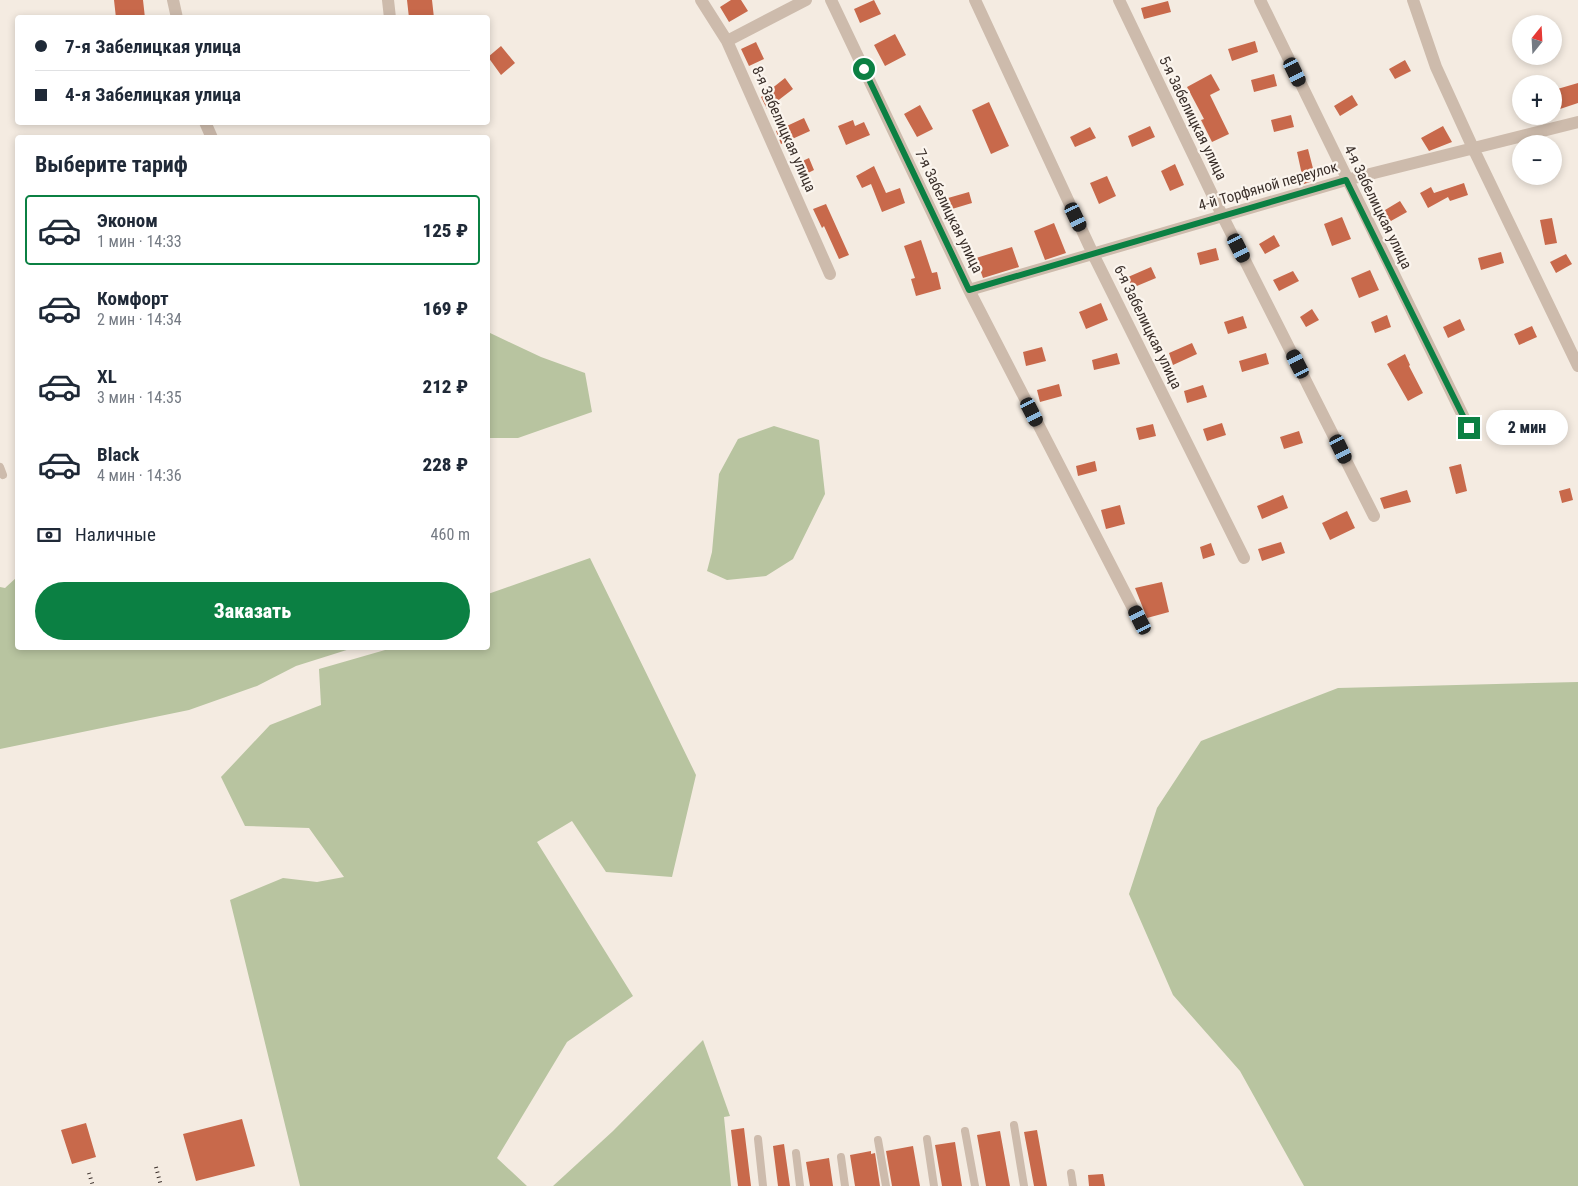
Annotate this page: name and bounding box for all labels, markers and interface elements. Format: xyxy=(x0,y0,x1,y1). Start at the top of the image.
north arrow xyxy=(1512,15,1562,65)
map controls xyxy=(1512,15,1562,185)
text: 7-я Забелицкая улица xyxy=(65,35,241,58)
street label: 5-я Забелицкая улица xyxy=(1155,53,1231,183)
car xyxy=(1281,55,1308,89)
route start xyxy=(853,58,875,80)
street label: 8-я Забелицкая улица xyxy=(748,63,820,195)
button: + xyxy=(1512,75,1562,125)
text: 4-я Забелицкая улица xyxy=(65,83,241,106)
button: − xyxy=(1512,135,1562,185)
street label: 4-я Забелицкая улица xyxy=(1340,142,1416,272)
street label: 7-я Забелицкая улица xyxy=(911,146,987,276)
text: Выберите тариф xyxy=(35,152,188,177)
street label: 4-й Торфяной переулок xyxy=(1196,157,1340,215)
car xyxy=(1062,200,1089,234)
icon: car xyxy=(37,208,82,253)
text: Эконом xyxy=(97,209,158,232)
text: 125 ₽ xyxy=(423,219,468,242)
car xyxy=(1225,231,1252,265)
text: 1 мин · 14:33 xyxy=(97,232,182,251)
street label: 6-я Забелицкая улица xyxy=(1110,262,1186,392)
icon: car xyxy=(37,286,82,331)
text: Комфорт xyxy=(97,287,169,310)
text: 169 ₽ xyxy=(423,297,468,320)
text: 2 мин · 14:34 xyxy=(97,310,182,329)
car xyxy=(1284,347,1311,381)
icon: car xyxy=(37,364,82,409)
text: XL xyxy=(97,365,117,388)
text: 212 ₽ xyxy=(423,375,468,398)
text: 3 мин · 14:35 xyxy=(97,388,182,407)
car xyxy=(1018,395,1045,429)
callout: 2 мин xyxy=(1486,410,1569,446)
route end xyxy=(1458,417,1480,439)
text: 2 мин xyxy=(1508,418,1546,437)
car xyxy=(1327,432,1354,466)
icon: car xyxy=(37,442,82,487)
text: Black xyxy=(97,443,139,466)
text: 228 ₽ xyxy=(423,453,468,476)
text: 4 мин · 14:36 xyxy=(97,466,182,485)
icon: cash xyxy=(35,521,63,549)
text: Наличные xyxy=(75,523,156,546)
text: 460 m xyxy=(431,525,470,544)
button: Заказать xyxy=(35,582,470,640)
car xyxy=(1126,603,1153,637)

